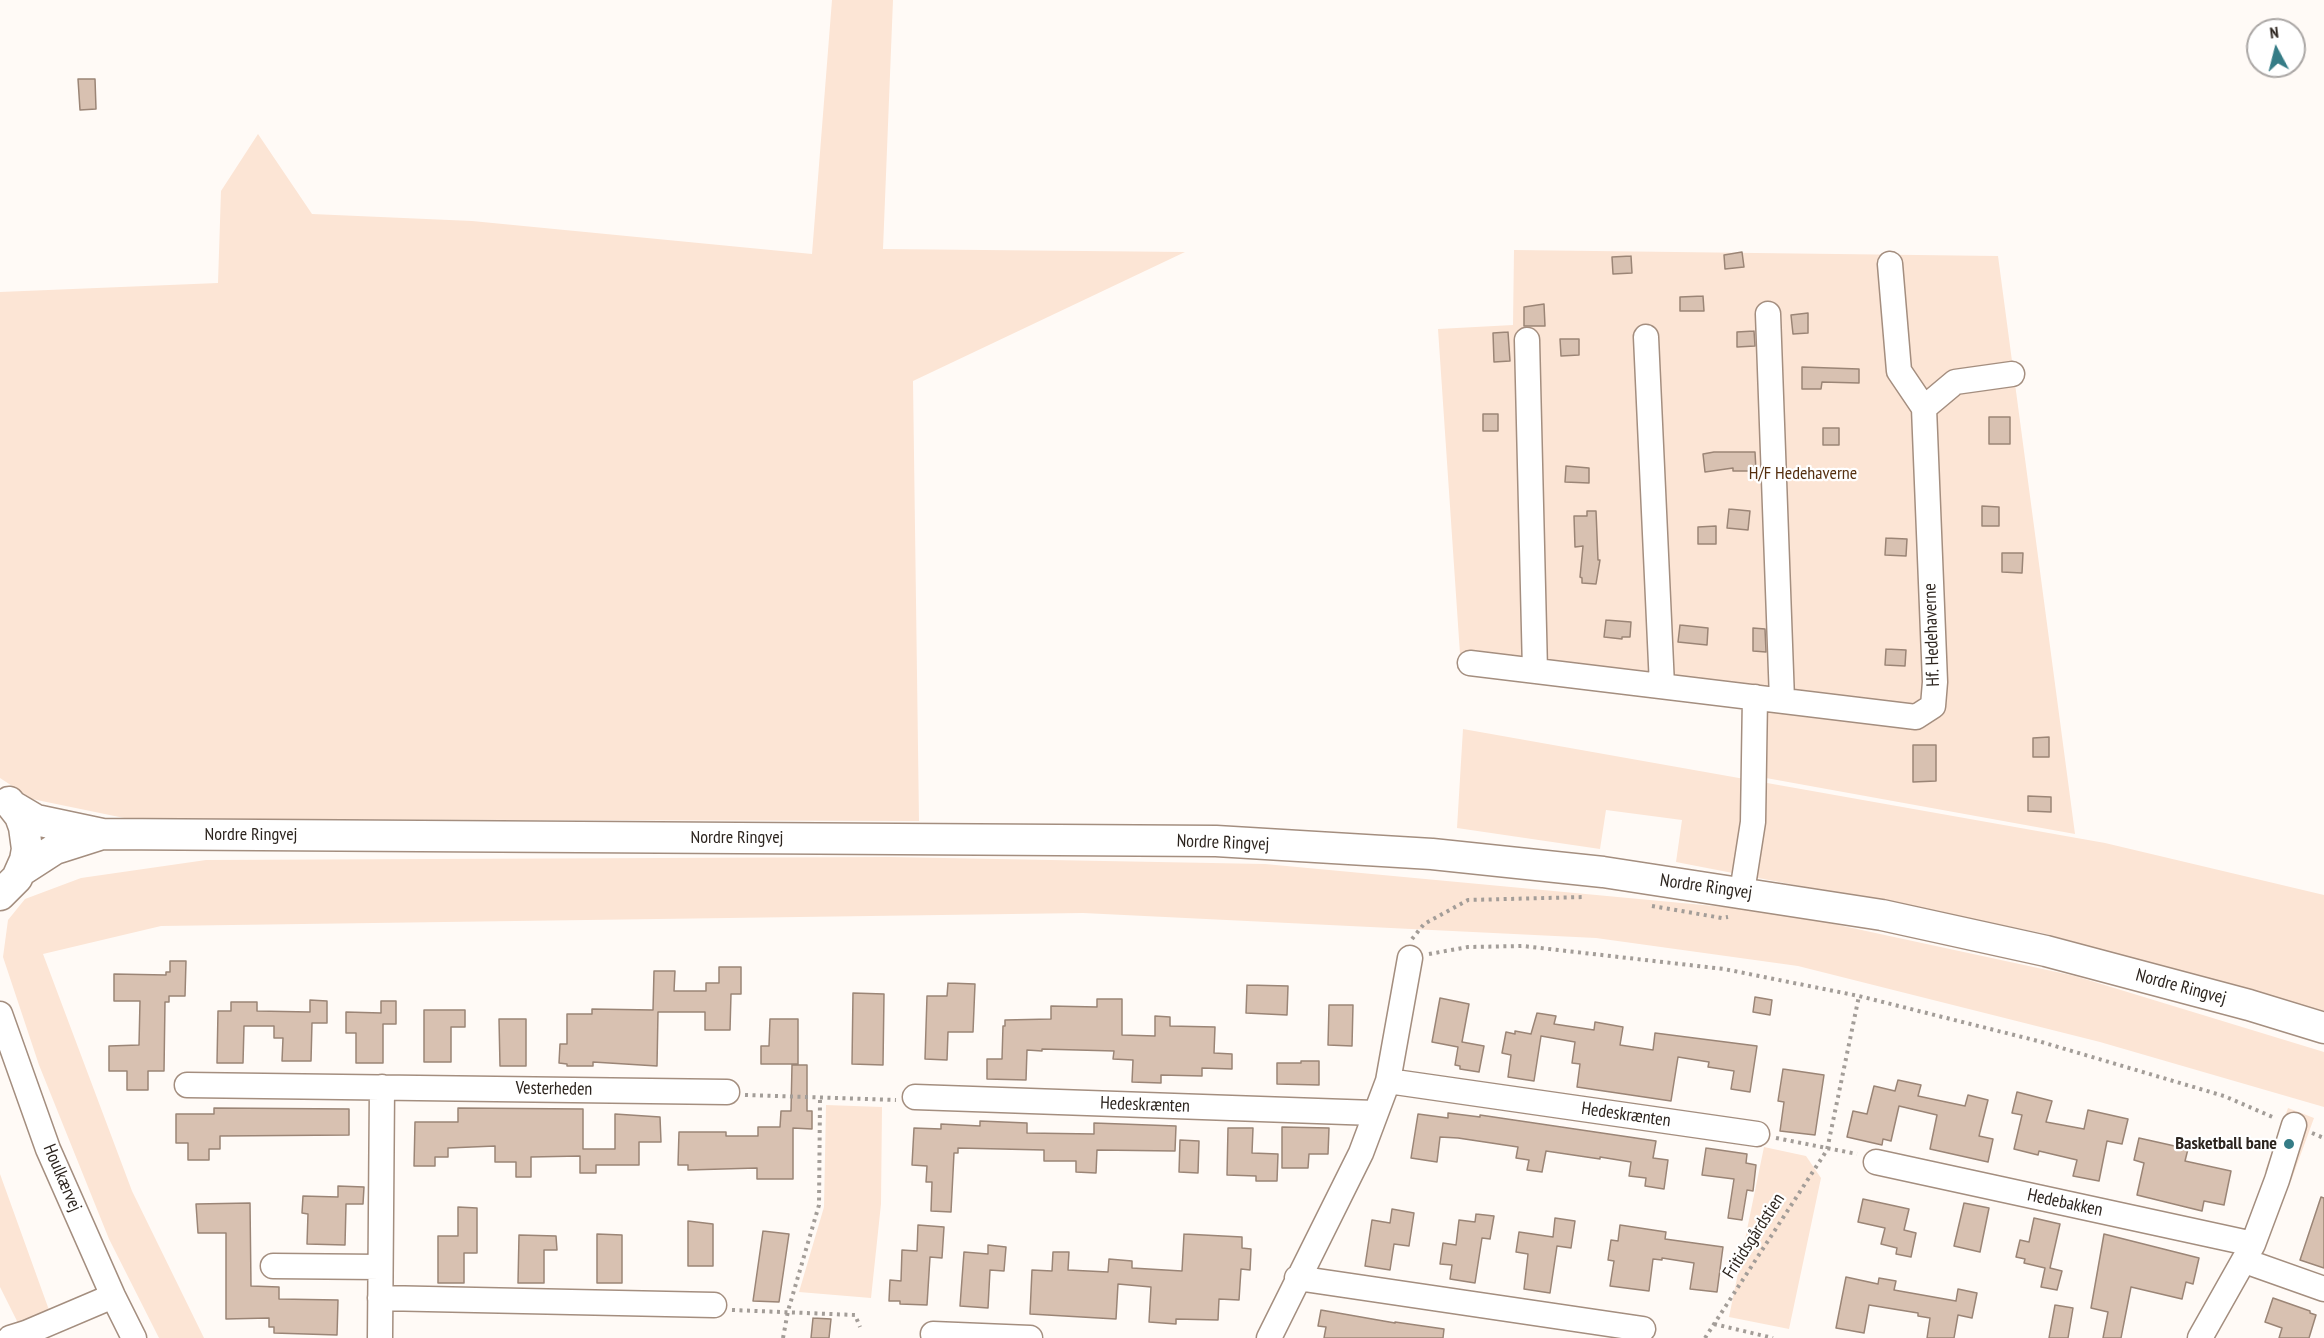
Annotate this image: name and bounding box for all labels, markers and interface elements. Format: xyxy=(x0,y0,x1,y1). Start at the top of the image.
north arrow xyxy=(2246,18,2306,78)
text: N xyxy=(2269,22,2280,43)
park label: H/F Hedehaverne xyxy=(1749,463,1857,485)
street label: Hf. Hedehaverne xyxy=(1919,583,1945,687)
street label: Nordre Ringvej xyxy=(205,824,297,846)
street label: Nordre Ringvej xyxy=(691,827,783,849)
street label: Nordre Ringvej xyxy=(1176,831,1270,855)
street label: Nordre Ringvej xyxy=(1659,870,1753,904)
street label: Nordre Ringvej xyxy=(2133,965,2229,1009)
street label: Vesterheden xyxy=(516,1078,592,1100)
street label: Hedeskrænten xyxy=(1100,1093,1190,1117)
street label: Hedeskrænten xyxy=(1580,1098,1672,1132)
place label: Basketball bane xyxy=(2175,1133,2277,1155)
marker: Basketball bane xyxy=(2282,1137,2296,1151)
street label: Houlkærvej xyxy=(38,1141,86,1215)
street label: Hedebakken xyxy=(2025,1184,2105,1222)
street label: Fritidsgårdstien xyxy=(1719,1189,1789,1283)

